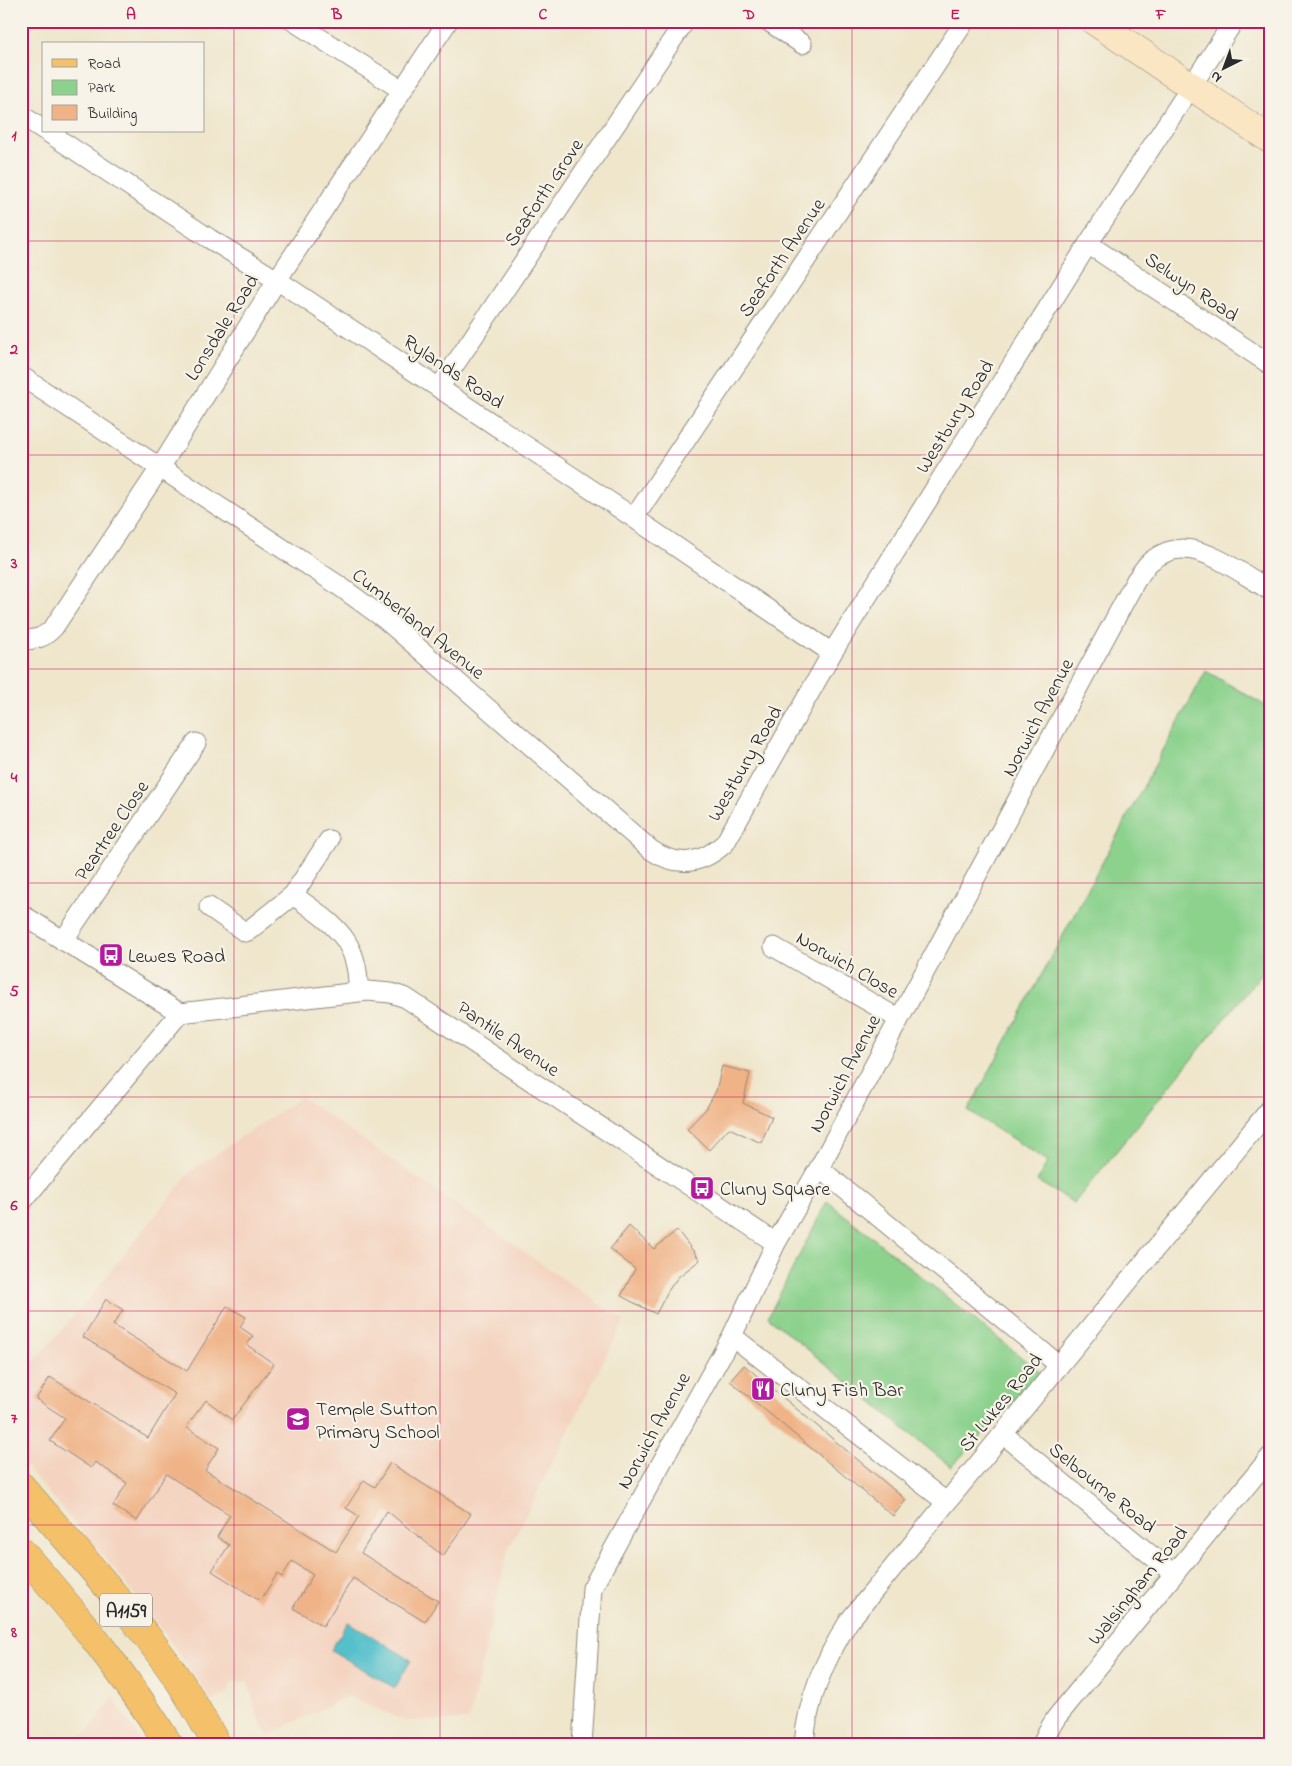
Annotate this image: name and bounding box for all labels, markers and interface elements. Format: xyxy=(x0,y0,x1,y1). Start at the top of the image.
text: A xyxy=(126,3,136,27)
text: B xyxy=(331,3,343,27)
text: C xyxy=(539,3,548,27)
text: D xyxy=(742,3,755,27)
text: E xyxy=(950,3,960,27)
text: F xyxy=(1155,3,1167,27)
legend xyxy=(42,42,205,132)
north arrow xyxy=(1200,42,1250,92)
text: Road xyxy=(88,53,121,75)
text: N xyxy=(1206,66,1227,88)
text: Park xyxy=(88,77,116,99)
text: Building xyxy=(87,103,137,126)
text: 1 xyxy=(11,124,17,148)
street label: Seaforth Grove xyxy=(498,133,592,253)
street label: Seaforth Avenue xyxy=(732,193,834,324)
street label: Selwyn Road xyxy=(1138,246,1243,330)
street label: Lonsdale Road xyxy=(179,269,267,387)
street label: Rylands Road xyxy=(396,329,509,418)
text: 2 xyxy=(9,338,18,362)
street label: Westbury Road xyxy=(910,355,1003,480)
text: 3 xyxy=(10,552,18,576)
street label: Cumberland Avenue xyxy=(345,562,490,688)
street label: Norwich Avenue xyxy=(996,654,1083,782)
street label: Westbury Road xyxy=(701,701,791,827)
text: 4 xyxy=(10,766,18,790)
street label: Peartree Close xyxy=(69,775,158,888)
street label: Norwich Close xyxy=(790,925,903,1007)
bus stop icon: Lewes Road xyxy=(98,942,124,968)
place label: Lewes Road xyxy=(128,943,225,972)
text: 5 xyxy=(9,980,19,1004)
street label: Pantile Avenue xyxy=(450,995,565,1085)
street label: Norwich Avenue xyxy=(803,1010,890,1138)
bus stop icon: Cluny Square xyxy=(689,1175,715,1201)
place label: Cluny Square xyxy=(720,1176,830,1205)
text: 6 xyxy=(9,1194,18,1218)
street label: St Lukes Road xyxy=(953,1348,1051,1459)
street label: Norwich Avenue xyxy=(611,1367,699,1495)
restaurant icon: Cluny Fish Bar xyxy=(750,1376,776,1402)
place label: Cluny Fish Bar xyxy=(780,1377,904,1406)
place label: Temple Sutton Primary School xyxy=(316,1396,440,1448)
school or university icon: Temple Sutton Primary School xyxy=(285,1406,311,1432)
text: 7 xyxy=(11,1407,18,1431)
street label: Selbourne Road xyxy=(1041,1436,1161,1541)
street label: Walsingham Road xyxy=(1082,1521,1197,1653)
road number: A1159 xyxy=(100,1594,152,1626)
text: 8 xyxy=(10,1621,17,1645)

